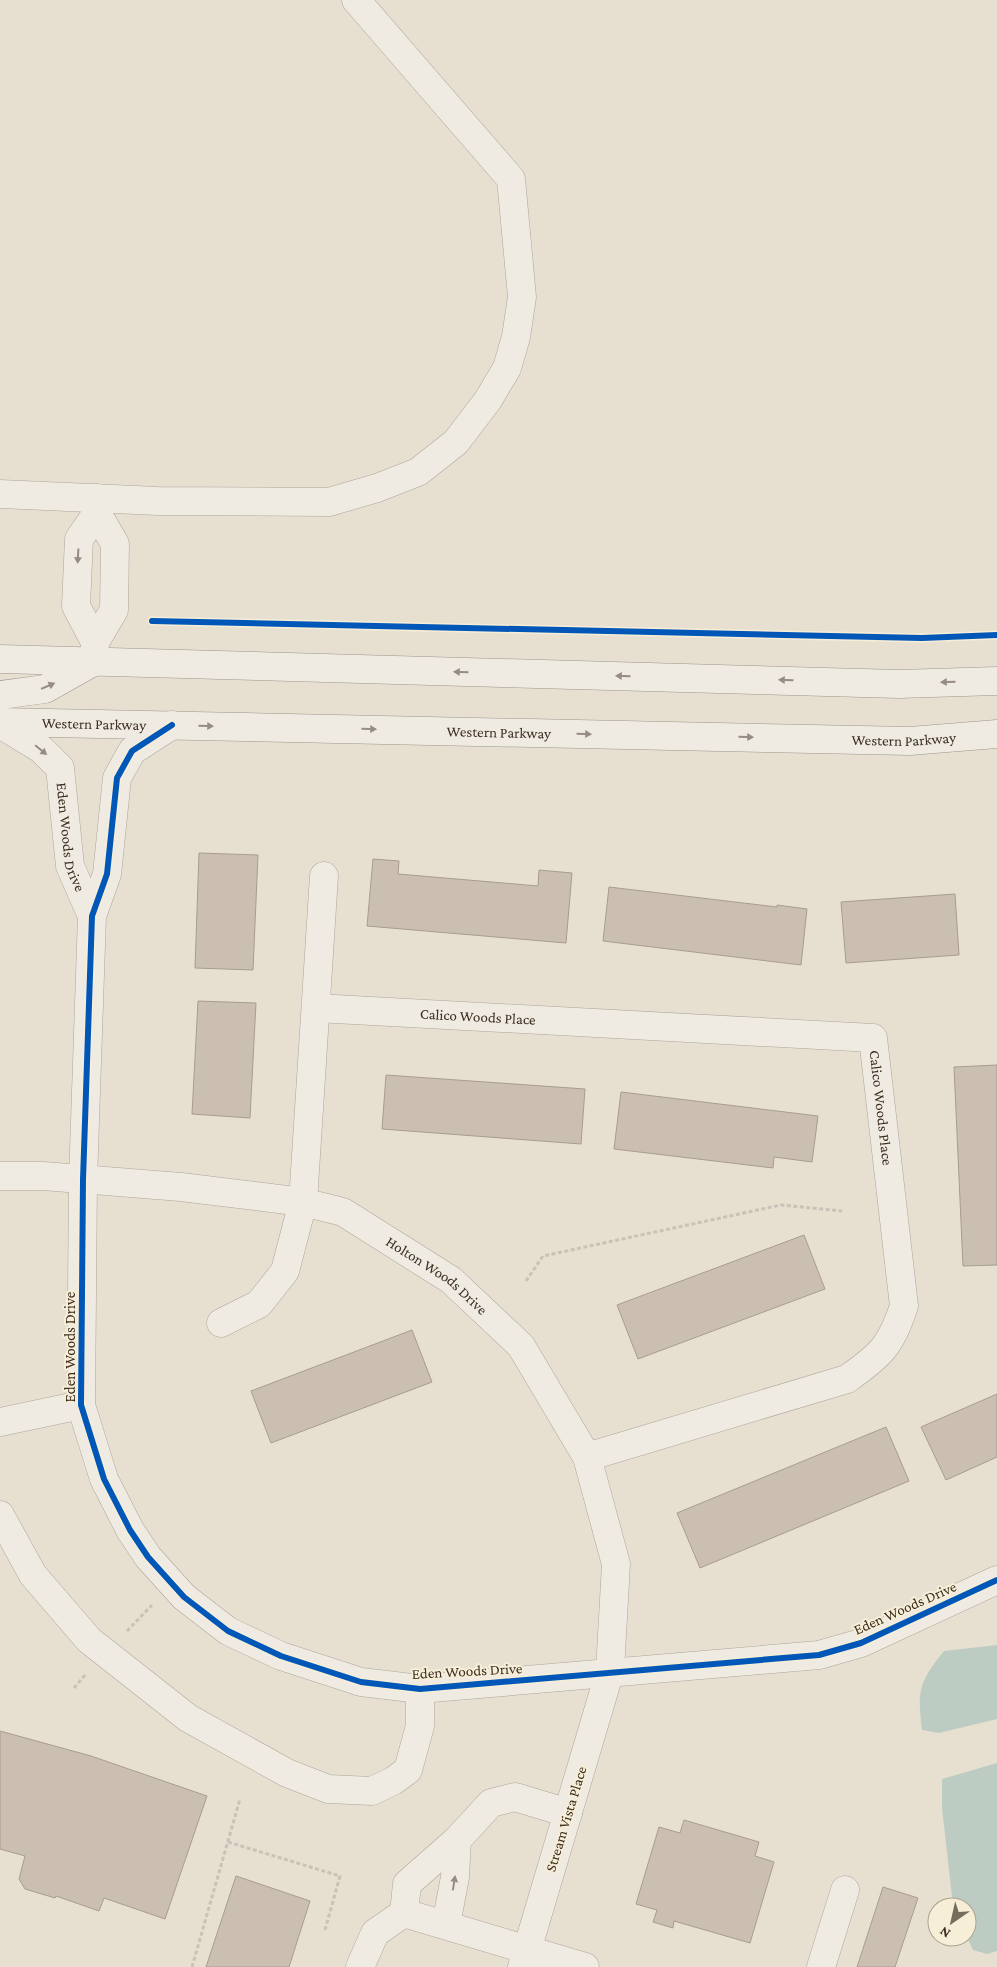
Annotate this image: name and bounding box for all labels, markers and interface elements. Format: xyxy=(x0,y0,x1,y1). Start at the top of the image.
one-way arrow xyxy=(74,549,82,565)
one-way arrow xyxy=(453,667,469,675)
one-way arrow xyxy=(615,672,631,680)
one-way arrow xyxy=(778,676,794,684)
one-way arrow xyxy=(940,678,956,686)
one-way arrow xyxy=(41,682,56,690)
street label: Western Parkway xyxy=(42,715,146,734)
one-way arrow xyxy=(198,722,214,730)
street label: Western Parkway xyxy=(446,723,551,743)
one-way arrow xyxy=(361,726,377,734)
street label: Western Parkway xyxy=(851,729,957,749)
one-way arrow xyxy=(576,730,592,738)
one-way arrow xyxy=(738,733,754,741)
one-way arrow xyxy=(34,745,47,756)
street label: Eden Woods Drive xyxy=(54,782,88,894)
street label: Calico Woods Place xyxy=(419,1006,536,1028)
street label: Calico Woods Place xyxy=(866,1049,896,1167)
street label: Holton Woods Drive xyxy=(383,1233,491,1318)
street label: Eden Woods Drive xyxy=(62,1291,78,1402)
street label: Eden Woods Drive xyxy=(851,1578,959,1638)
street label: Eden Woods Drive xyxy=(411,1660,523,1682)
street label: Stream Vista Place xyxy=(542,1764,590,1874)
one-way arrow xyxy=(450,1875,458,1891)
north arrow xyxy=(927,1897,977,1947)
text: N xyxy=(936,1923,953,1942)

